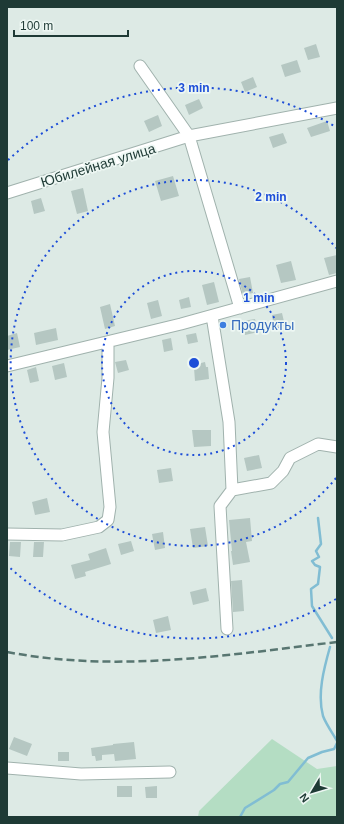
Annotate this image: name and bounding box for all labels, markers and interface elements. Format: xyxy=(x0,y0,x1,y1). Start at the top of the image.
scale bar xyxy=(14,12,128,38)
text: 100 m xyxy=(20,19,53,33)
text: 3 min xyxy=(178,81,210,95)
street label: Юбилейная улица xyxy=(39,140,158,190)
text: 2 min xyxy=(255,190,287,204)
text: 1 min xyxy=(243,291,275,305)
place label: Продукты xyxy=(231,317,294,333)
marker: Продукты xyxy=(218,320,228,330)
centre of rings xyxy=(187,356,201,370)
north arrow xyxy=(292,772,332,812)
text: N xyxy=(297,791,311,805)

